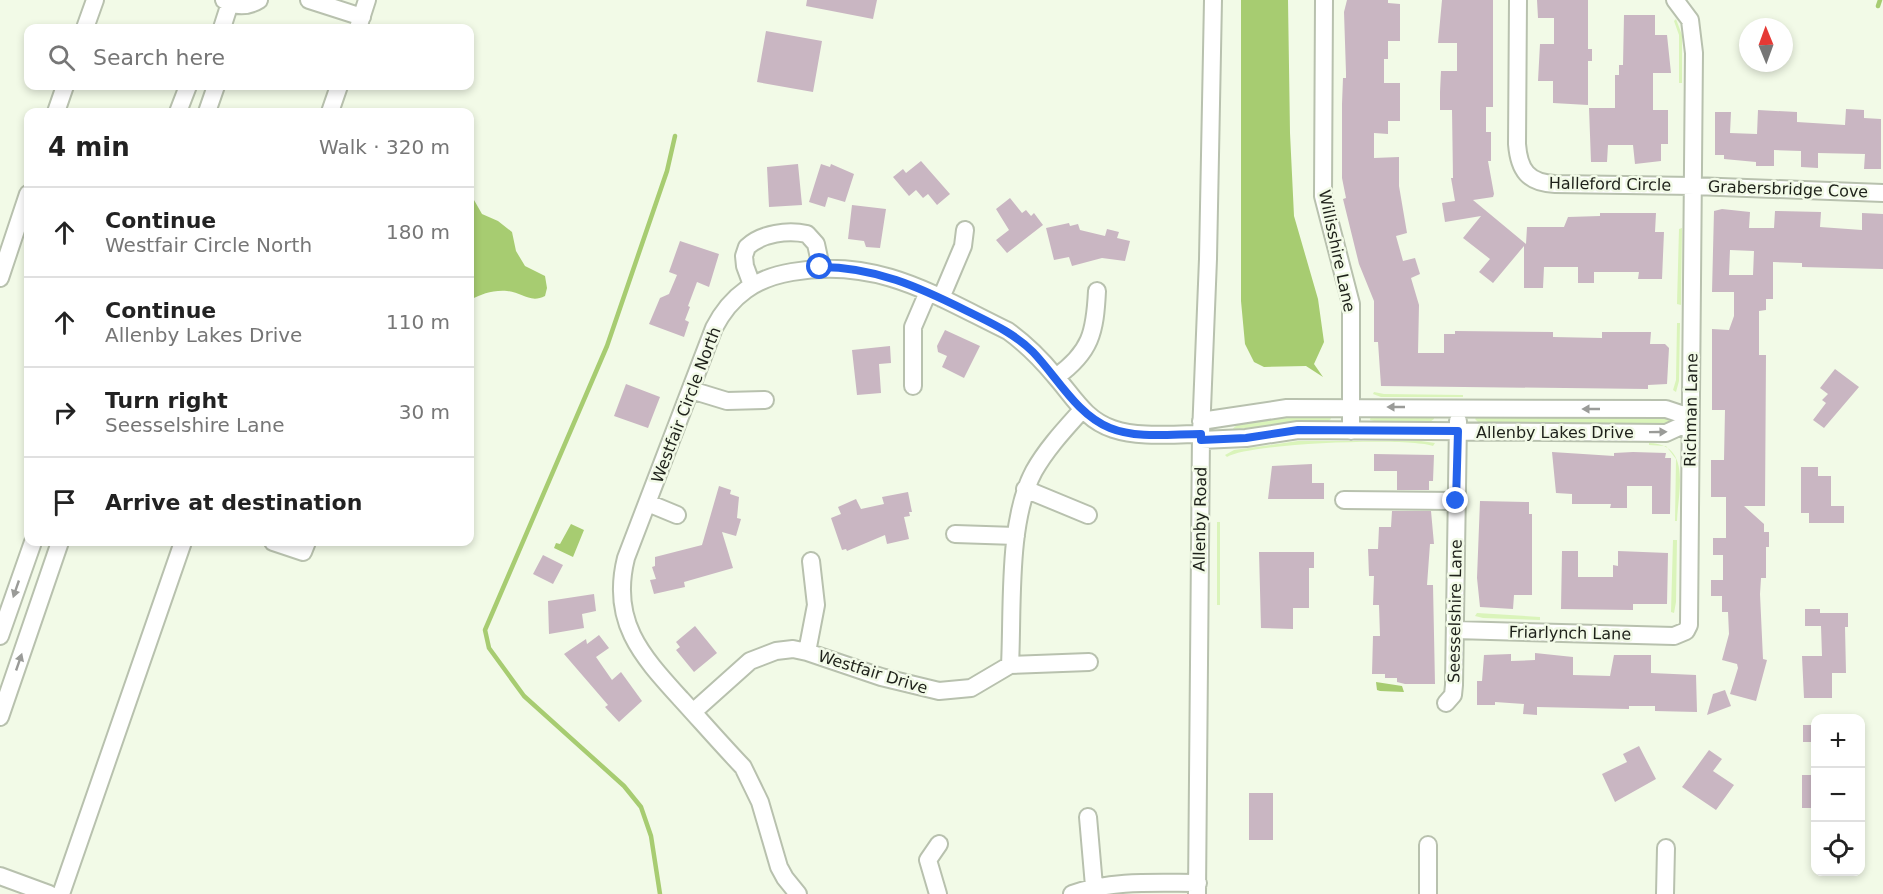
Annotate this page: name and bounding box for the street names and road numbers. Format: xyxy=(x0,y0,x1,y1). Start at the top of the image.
street label: Halleford Circle xyxy=(1549,173,1671,195)
street label: Grabersbridge Cove xyxy=(1708,177,1868,201)
street label: Willisshire Lane xyxy=(1315,188,1359,314)
street label: Westfair Circle North xyxy=(647,324,725,486)
street label: Richman Lane xyxy=(1681,353,1701,467)
street label: Allenby Lakes Drive xyxy=(1476,423,1634,442)
street label: Allenby Road xyxy=(1190,466,1210,572)
street label: Seesselshire Lane xyxy=(1444,539,1466,683)
street label: Friarlynch Lane xyxy=(1509,622,1631,644)
street label: Westfair Drive xyxy=(816,646,930,698)

